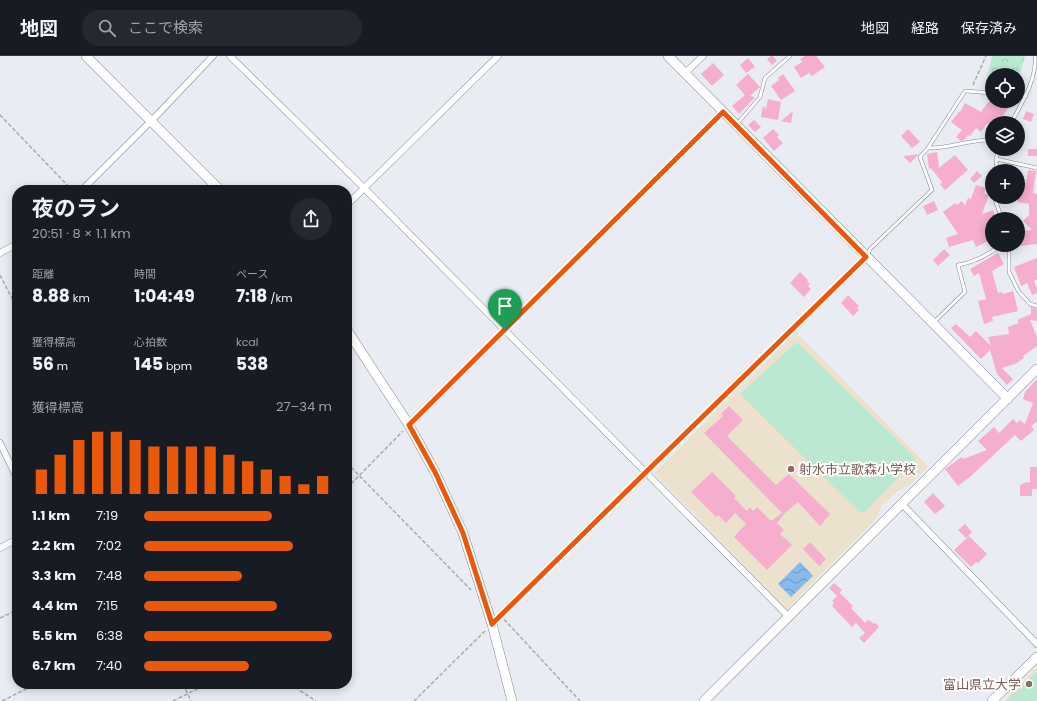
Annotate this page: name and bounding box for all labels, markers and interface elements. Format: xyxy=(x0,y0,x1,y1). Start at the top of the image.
search box xyxy=(82,10,362,46)
text: 地図 xyxy=(20,15,58,42)
icon: search xyxy=(96,17,118,39)
text: ここで検索 xyxy=(128,17,203,38)
text: 地図 xyxy=(861,18,889,38)
text: 経路 xyxy=(911,18,939,38)
text: 保存済み xyxy=(961,18,1017,38)
map controls xyxy=(985,68,1025,252)
button: locate xyxy=(985,68,1025,108)
button: layers xyxy=(985,116,1025,156)
button: + xyxy=(985,164,1025,204)
text: 夜のラン xyxy=(32,193,120,224)
button: share xyxy=(290,198,332,240)
button: − xyxy=(985,212,1025,252)
text: 20:51 · 8 × 1.1 km xyxy=(32,224,131,243)
text: 距離 xyxy=(32,266,54,282)
text: 時間 xyxy=(134,266,156,282)
text: ペース xyxy=(236,266,268,282)
text: 8.88 xyxy=(32,284,70,308)
text: 1:04:49 xyxy=(134,284,195,308)
text: 7:18 xyxy=(236,284,267,308)
pin xyxy=(488,289,522,330)
text: km xyxy=(70,290,90,306)
text: /km xyxy=(267,290,293,306)
icon: arrive xyxy=(494,295,516,317)
text: 獲得標高 xyxy=(32,334,76,350)
text: 心拍数 xyxy=(134,334,167,350)
text: kcal xyxy=(236,334,258,350)
text: 56 xyxy=(32,352,54,376)
text: 145 xyxy=(134,352,163,376)
text: 538 xyxy=(236,352,268,376)
text: m xyxy=(54,358,68,374)
text: bpm xyxy=(163,358,192,374)
text: 27–34 m xyxy=(276,397,332,416)
text: 獲得標高 xyxy=(32,398,84,417)
place label: 射水市立歌森小学校 xyxy=(799,460,916,479)
marker: 射水市立歌森小学校 xyxy=(786,464,796,474)
text: 1.1 km xyxy=(32,506,70,525)
text: 7:19 xyxy=(96,506,118,525)
text: 2.2 km xyxy=(32,536,75,555)
text: 7:02 xyxy=(96,536,122,555)
text: 3.3 km xyxy=(32,566,76,585)
text: 7:48 xyxy=(96,566,122,585)
text: 4.4 km xyxy=(32,596,78,615)
text: 7:15 xyxy=(96,596,118,615)
text: 5.5 km xyxy=(32,626,77,645)
text: 6:38 xyxy=(96,626,123,645)
text: 6.7 km xyxy=(32,656,75,675)
text: 7:40 xyxy=(96,656,122,675)
place label: 富山県立大学 xyxy=(943,675,1021,694)
marker: 富山県立大学 xyxy=(1024,679,1034,689)

